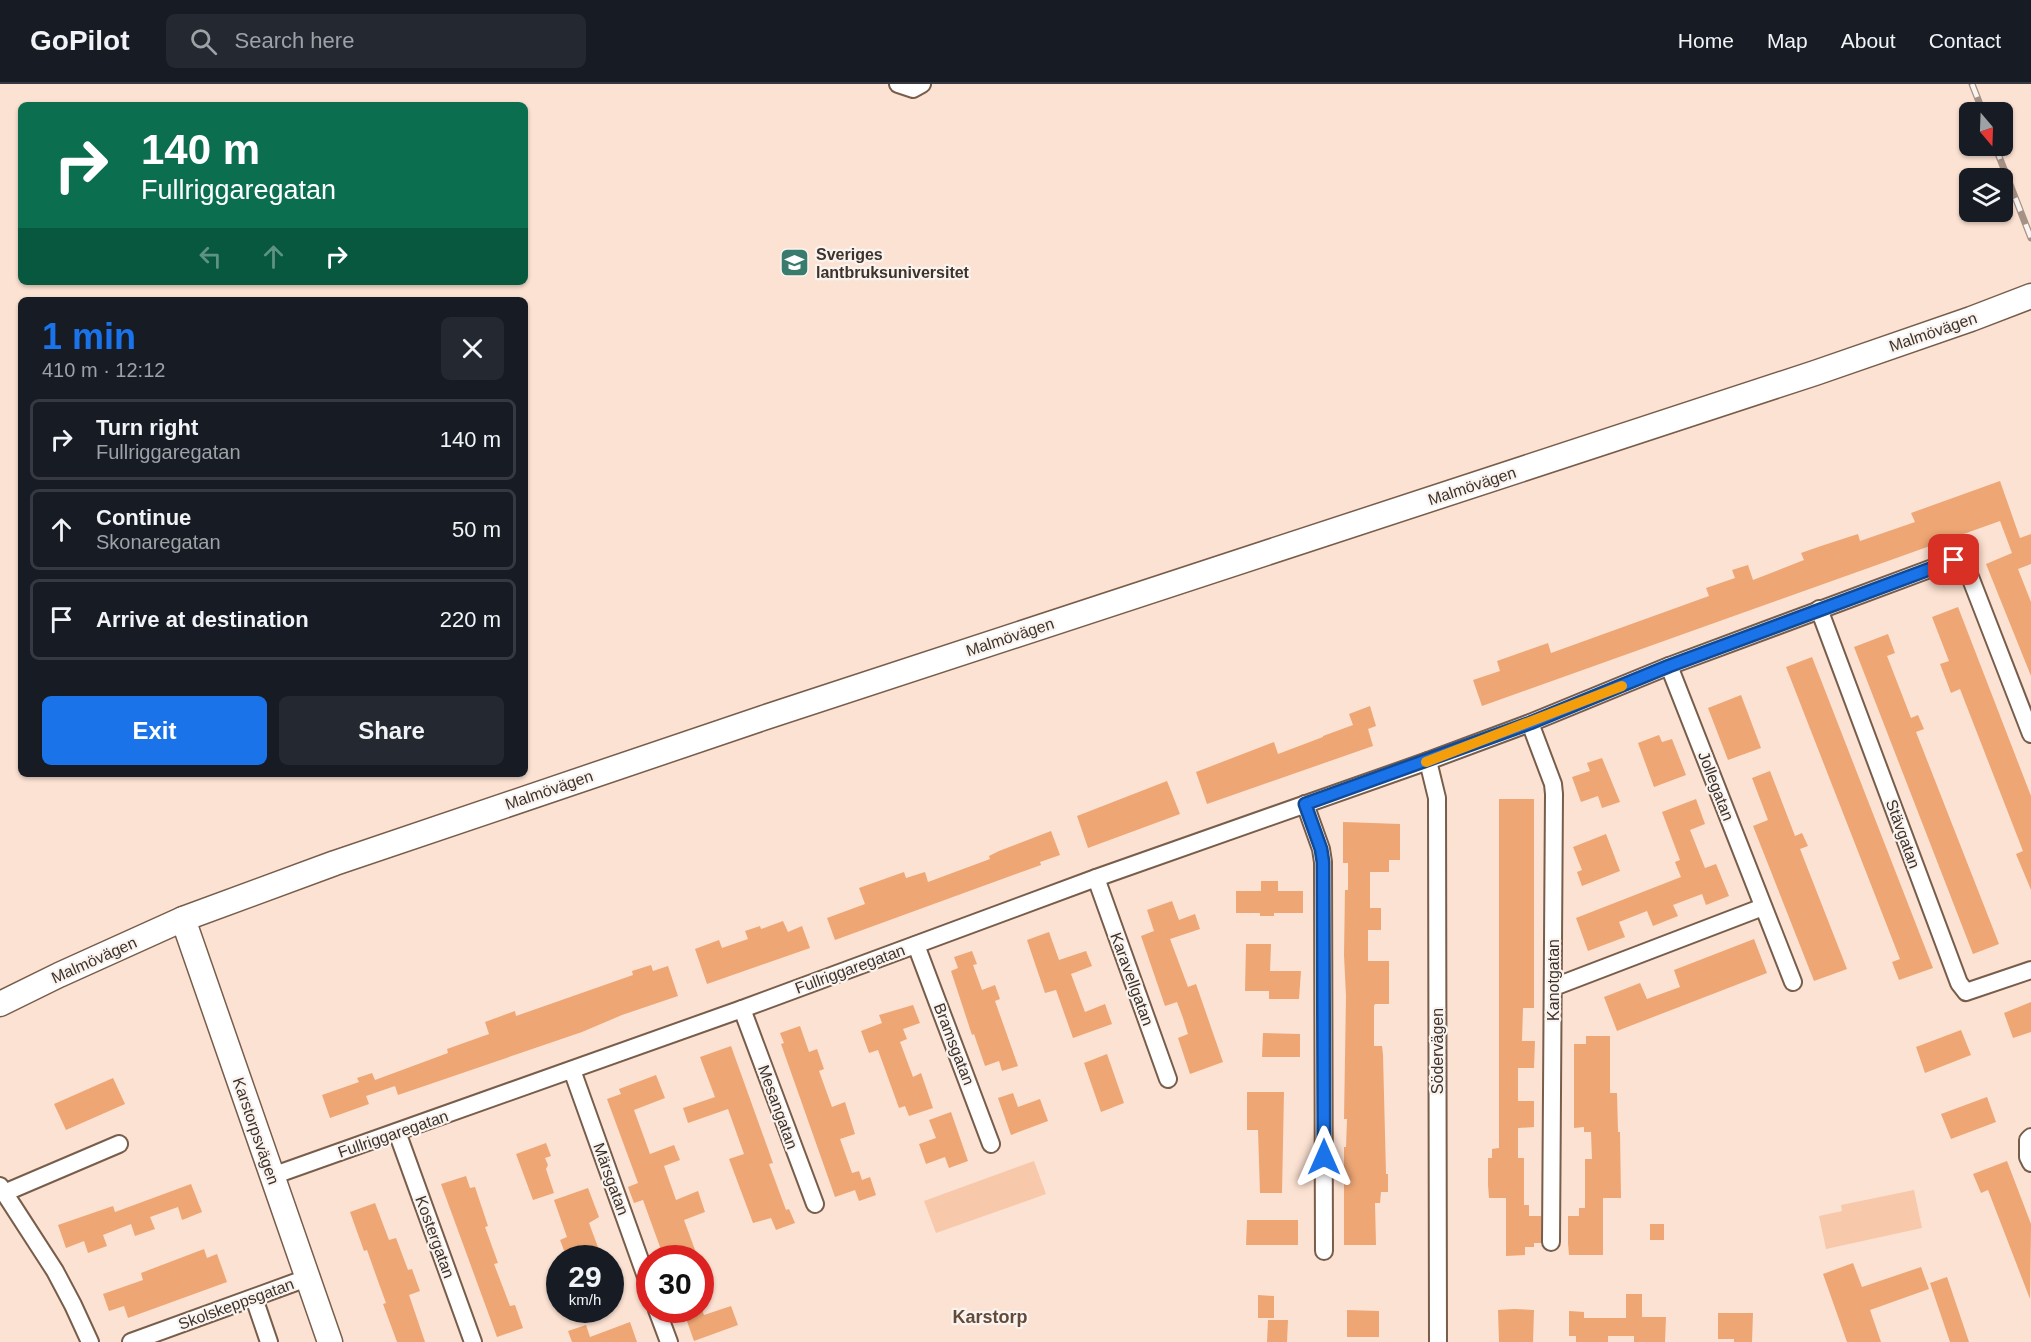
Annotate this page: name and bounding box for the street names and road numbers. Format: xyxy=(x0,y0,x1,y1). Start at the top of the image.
street label: Malmövägen xyxy=(1887,309,1979,355)
street label: Malmövägen xyxy=(1426,464,1518,508)
street label: Malmövägen xyxy=(964,615,1056,659)
street label: Jollegatan xyxy=(1695,749,1737,823)
street label: Malmövägen xyxy=(503,767,595,813)
street label: Stävgatan xyxy=(1883,797,1923,871)
street label: Karavellgatan xyxy=(1107,930,1157,1028)
street label: Malmövägen xyxy=(49,934,139,986)
street label: Kanotgatan xyxy=(1545,939,1562,1021)
street label: Fullriggaregatan xyxy=(793,941,907,997)
street label: Bramsgatan xyxy=(931,1001,977,1087)
street label: Södervägen xyxy=(1429,1008,1446,1094)
street label: Mesangatan xyxy=(755,1063,801,1151)
street label: Karstorpsvägen xyxy=(230,1075,282,1187)
street label: Fullriggaregatan xyxy=(336,1107,450,1161)
street label: Märsgatan xyxy=(590,1141,632,1217)
street label: Kostergatan xyxy=(412,1194,458,1280)
street label: Skolskeppsgatan xyxy=(176,1275,296,1333)

